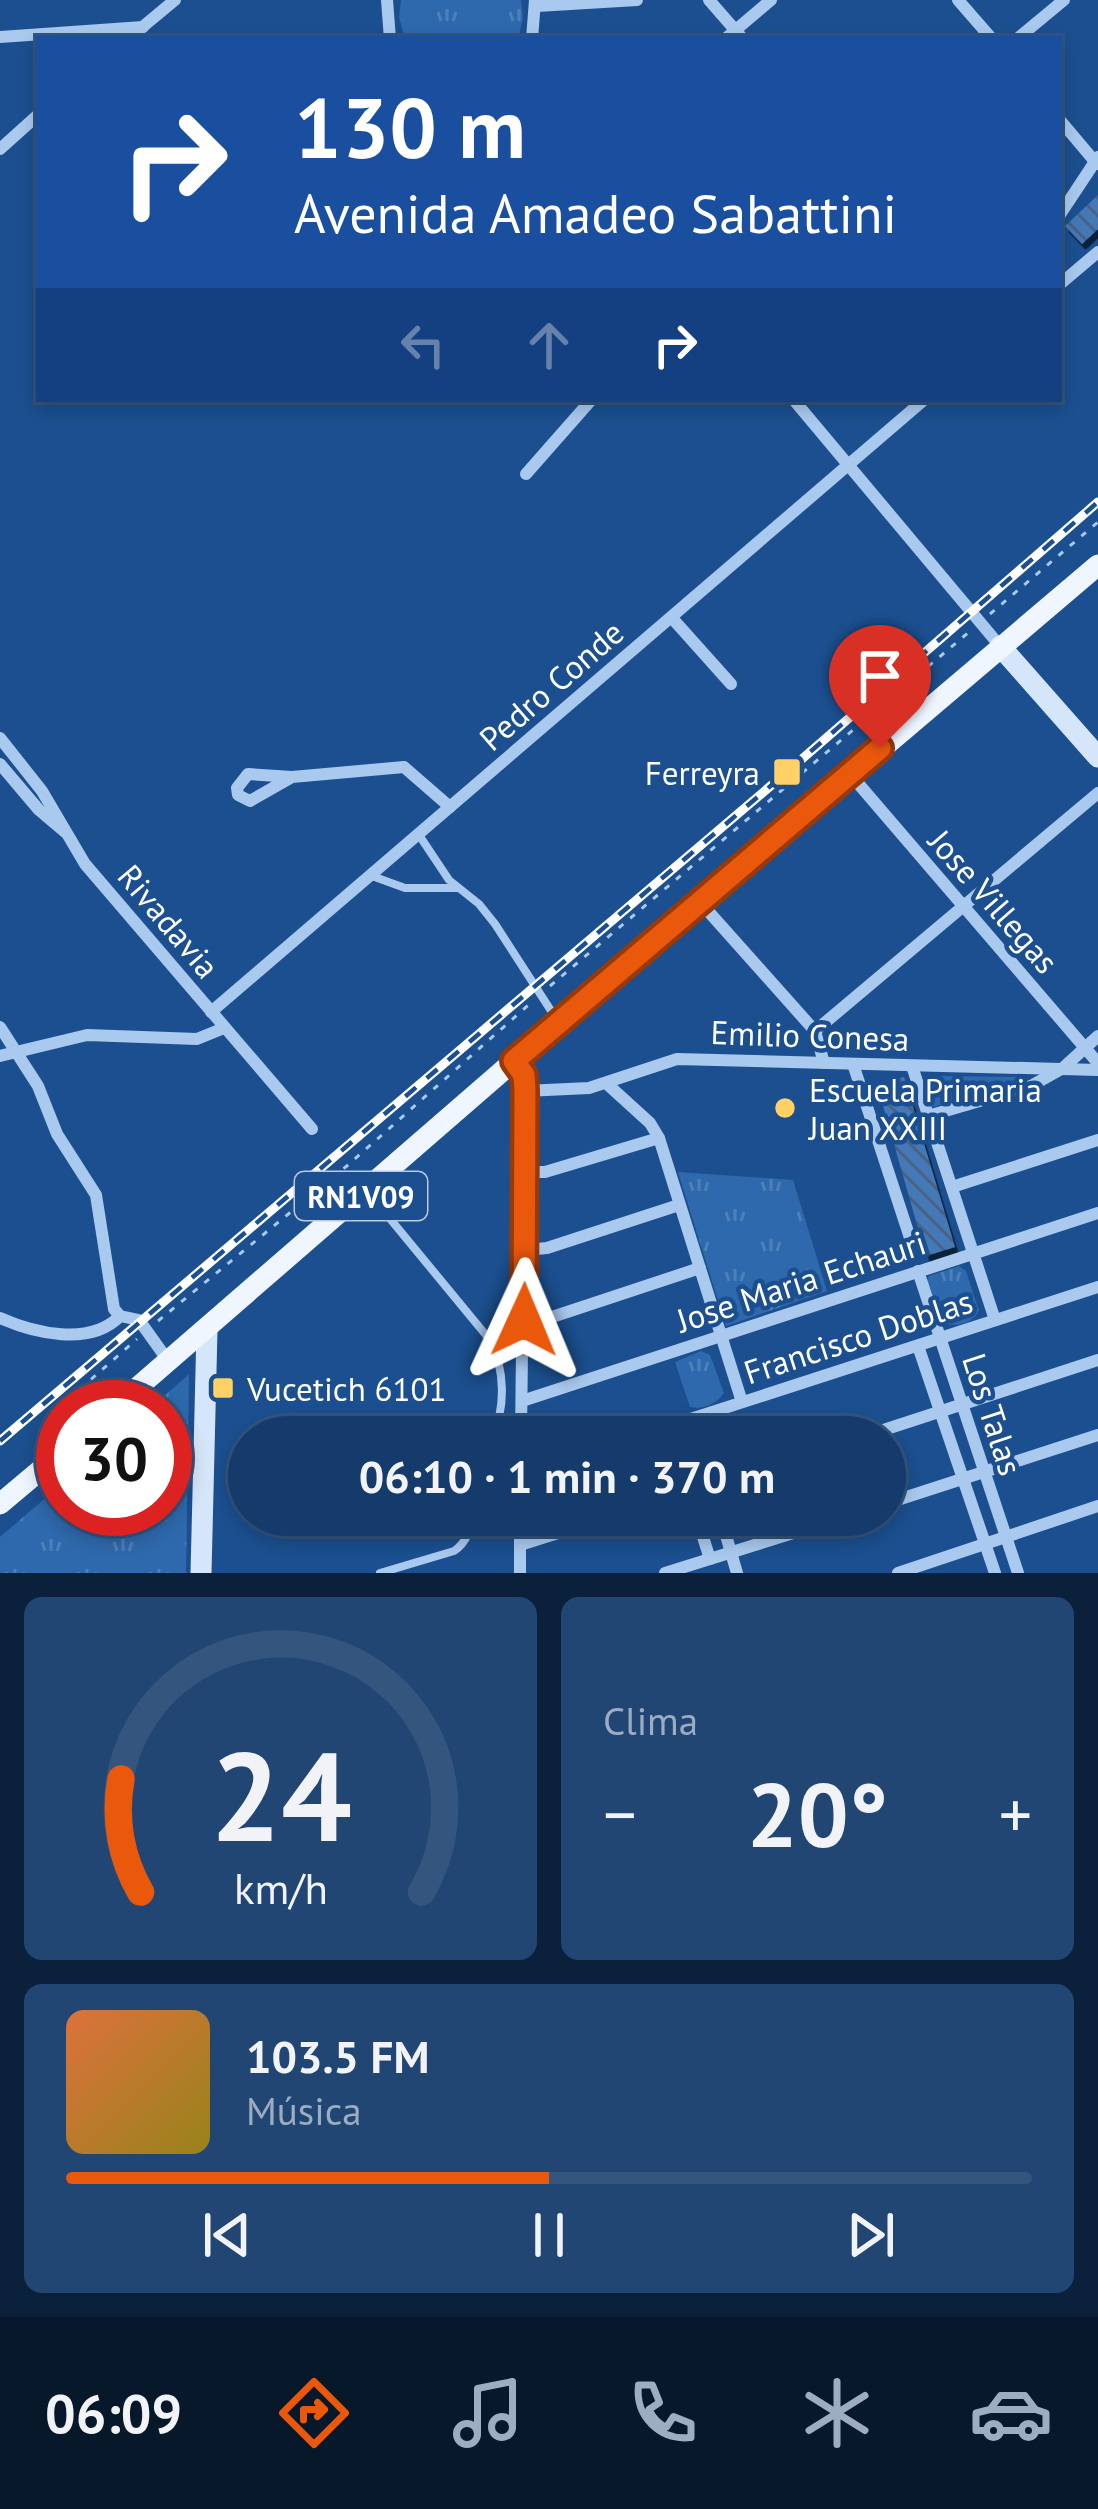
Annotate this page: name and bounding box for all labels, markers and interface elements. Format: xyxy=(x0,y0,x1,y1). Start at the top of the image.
text: 130 m xyxy=(294,72,526,181)
icon: right xyxy=(96,84,252,240)
text: Avenida Amadeo Sabattini xyxy=(294,178,897,248)
icon: left xyxy=(390,312,456,378)
icon: ahead xyxy=(516,312,582,378)
icon: right xyxy=(642,312,708,378)
street label: Pedro Conde xyxy=(470,611,632,759)
pin xyxy=(829,625,931,748)
icon: arrive xyxy=(847,643,913,709)
place label: Ferreyra xyxy=(645,751,760,794)
marker: Ferreyra xyxy=(771,756,803,788)
street label: Jose Villegas xyxy=(918,819,1068,982)
street label: Rivadavia xyxy=(109,855,229,987)
street label: Emilio Conesa xyxy=(710,1010,910,1060)
place label: Escuela Primaria Juan XXIII xyxy=(807,1068,1042,1149)
marker: Escuela Primaria Juan XXIII xyxy=(772,1095,798,1121)
road number: RN1V09 xyxy=(295,1172,427,1220)
street label: Jose Maria Echauri xyxy=(669,1220,931,1342)
position arrow xyxy=(461,1257,587,1383)
street label: Francisco Doblas xyxy=(738,1279,978,1393)
street label: Los Talas xyxy=(953,1348,1033,1480)
place label: Vucetich 6101 xyxy=(246,1367,447,1410)
marker: Vucetich 6101 xyxy=(210,1375,236,1401)
speed limit sign: 30 xyxy=(36,1380,192,1536)
text: 06:10 · 1 min · 370 m xyxy=(359,1447,775,1505)
text: Clima xyxy=(603,1695,698,1746)
text: 24 xyxy=(210,1714,351,1875)
text: 20° xyxy=(747,1755,888,1872)
text: − xyxy=(603,1771,636,1856)
text: + xyxy=(999,1771,1032,1856)
text: km/h xyxy=(233,1859,328,1915)
text: 103.5 FM xyxy=(246,2027,429,2085)
text: Música xyxy=(246,2085,362,2136)
icon: previous xyxy=(194,2202,260,2268)
icon: pause xyxy=(516,2202,582,2268)
icon: next xyxy=(838,2202,904,2268)
icon: directions xyxy=(272,2371,356,2455)
icon: music xyxy=(446,2371,530,2455)
icon: phone xyxy=(621,2371,705,2455)
icon: climate xyxy=(795,2371,879,2455)
icon: car xyxy=(969,2371,1053,2455)
text: 06:09 xyxy=(45,2378,182,2448)

